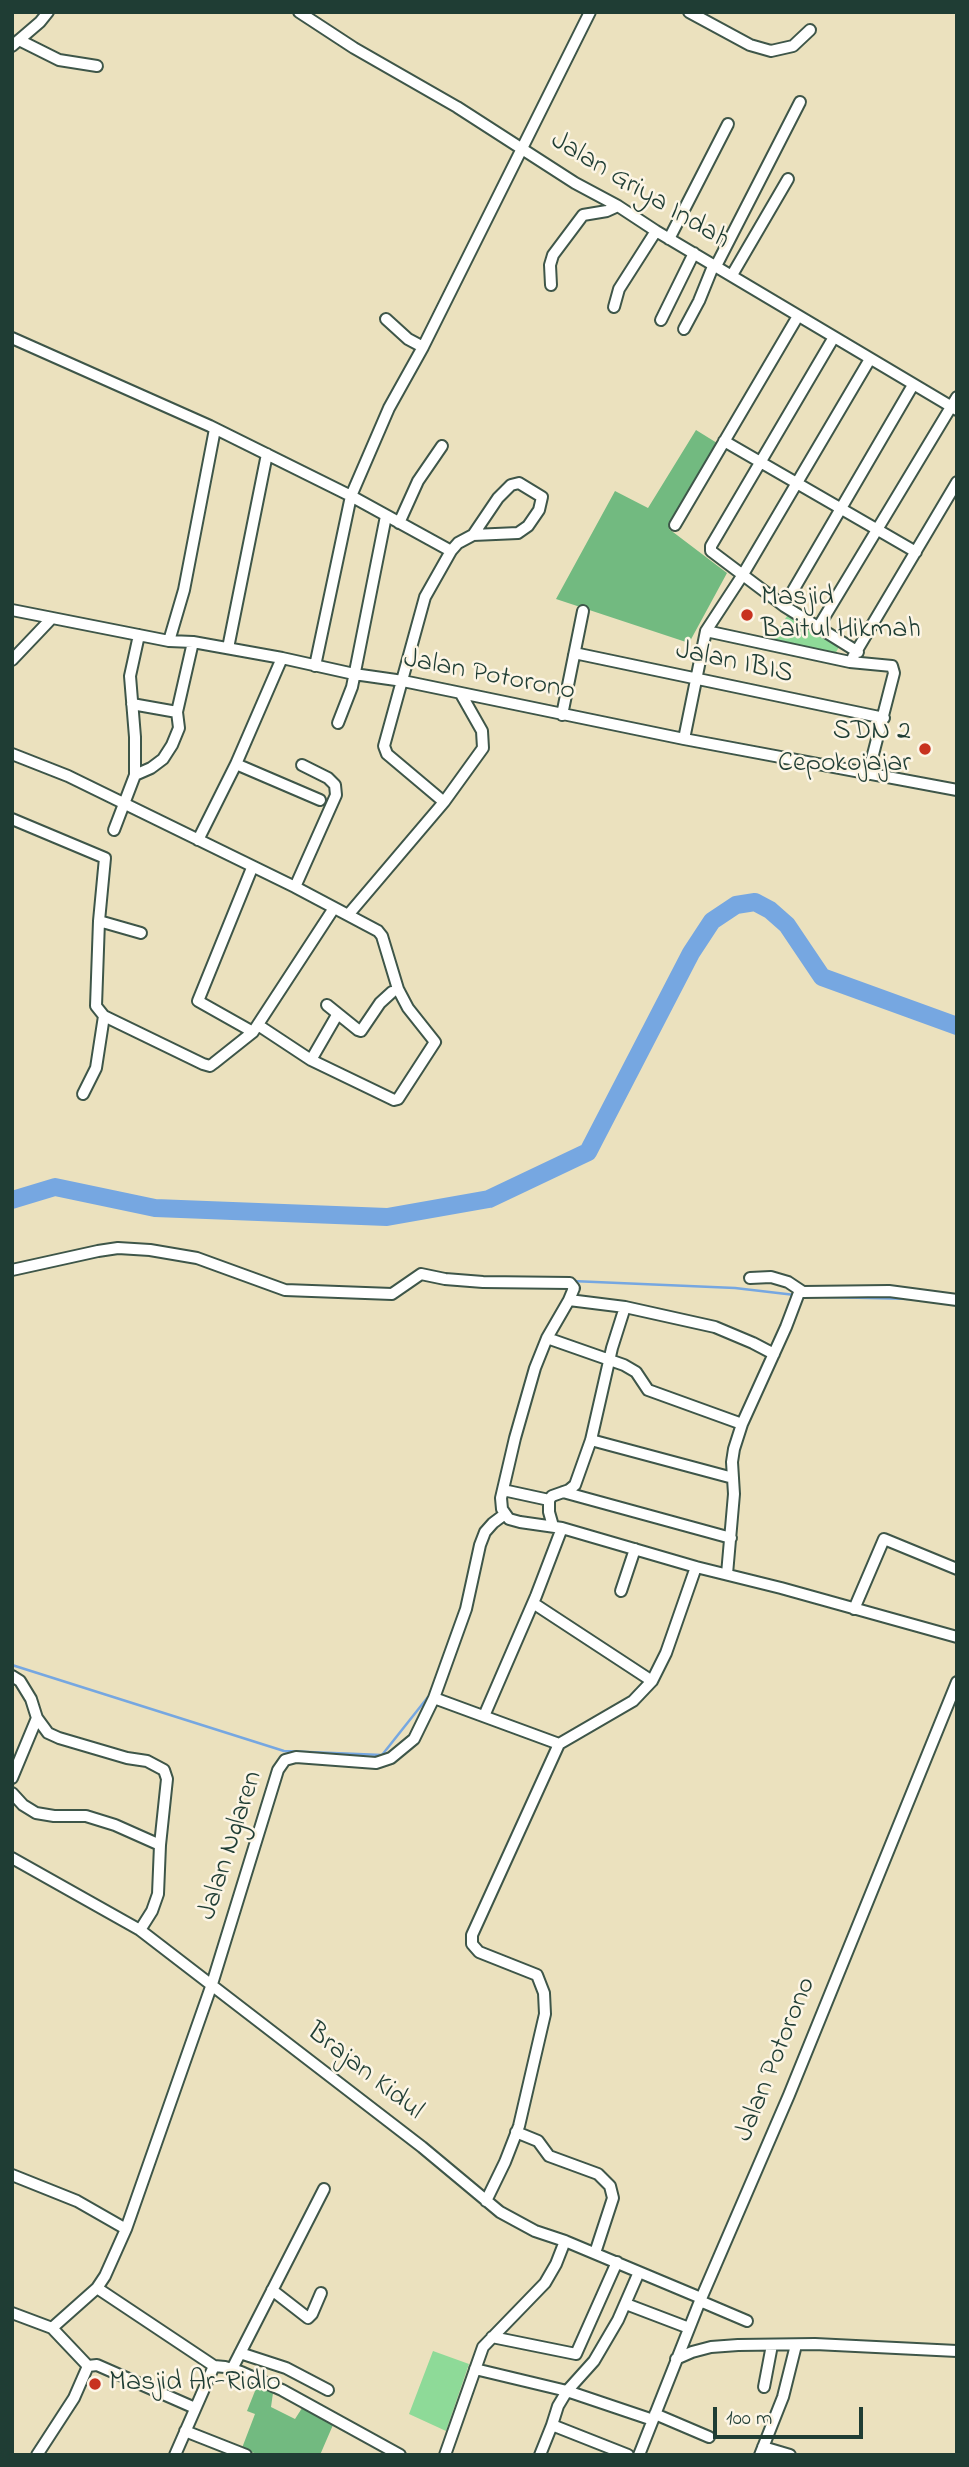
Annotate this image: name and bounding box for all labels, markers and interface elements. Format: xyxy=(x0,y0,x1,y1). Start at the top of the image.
street label: Jalan Griya Indah xyxy=(543,125,735,259)
place label: Masjid Baitul Hikmah xyxy=(761,582,921,648)
marker: Masjid Baitul Hikmah xyxy=(739,607,755,623)
street label: Jalan IBIS xyxy=(672,635,796,693)
street label: Jalan Potorono xyxy=(400,644,578,710)
place label: SDN 2 Cepokojajar xyxy=(778,716,911,782)
marker: SDN 2 Cepokojajar xyxy=(917,741,933,757)
street label: Jalan Nglaren xyxy=(192,1767,272,1925)
street label: Jalan Potorono xyxy=(729,1973,825,2147)
street label: Brajan Kidul xyxy=(299,2017,429,2129)
place label: Masjid Ar-Ridlo xyxy=(109,2367,281,2401)
marker: Masjid Ar-Ridlo xyxy=(87,2376,103,2392)
scale bar xyxy=(717,2394,867,2438)
text: 100 m xyxy=(726,2404,772,2434)

